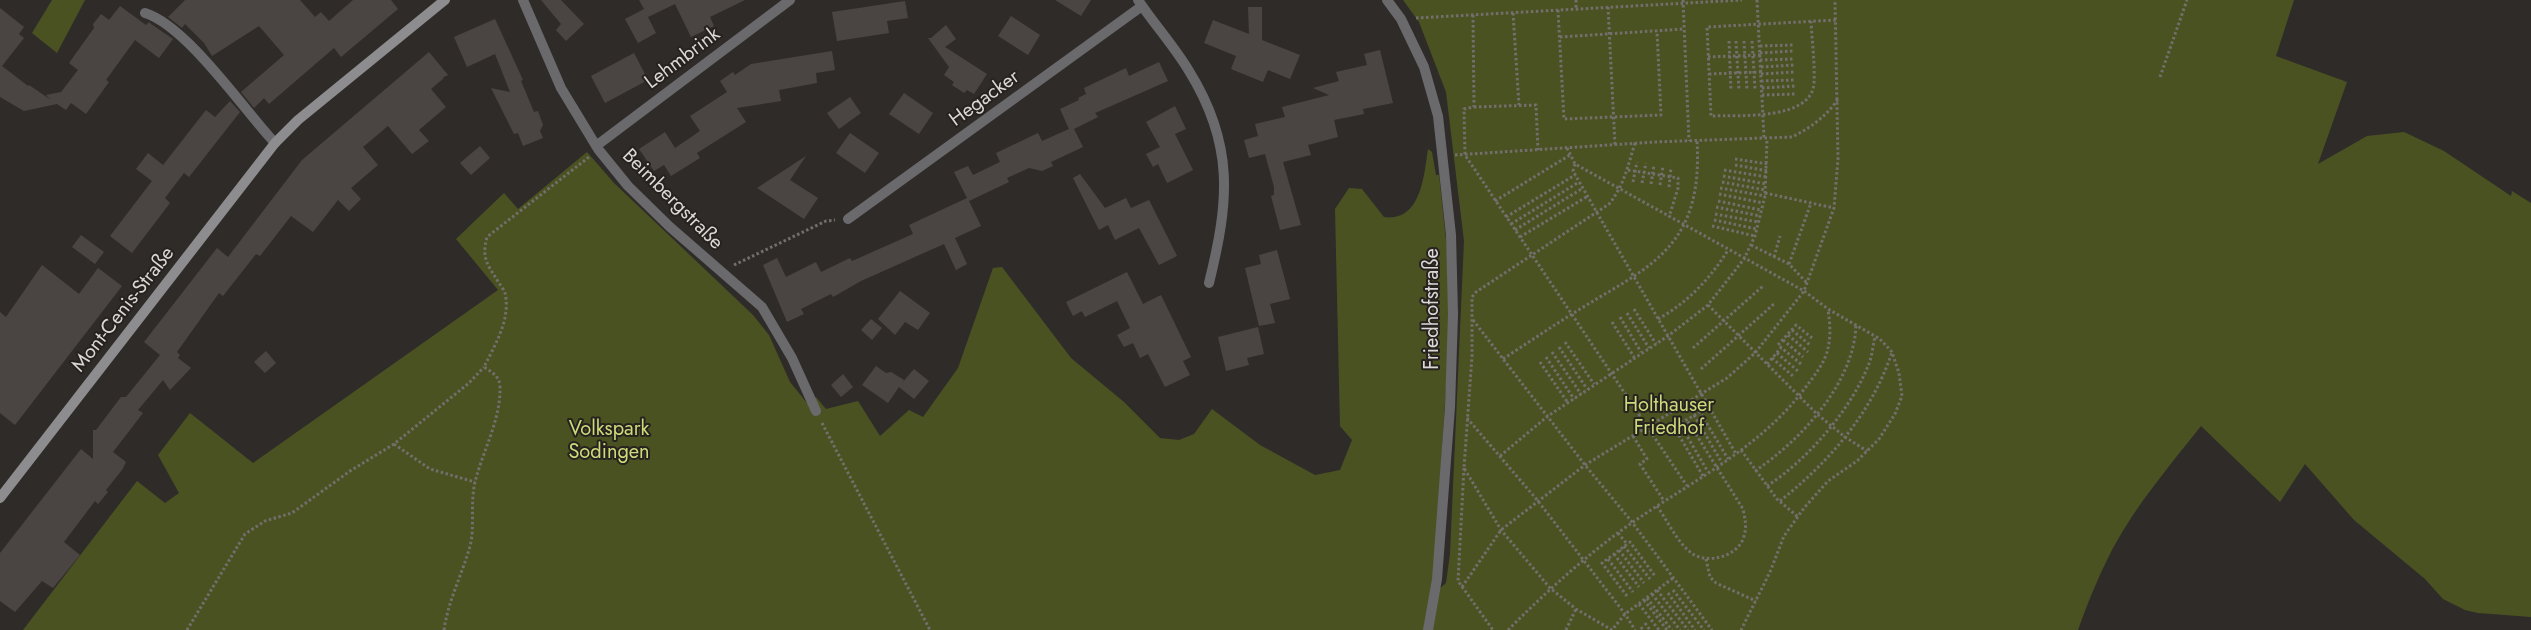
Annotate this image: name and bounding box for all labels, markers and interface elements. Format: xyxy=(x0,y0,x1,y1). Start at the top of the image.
street label: Lehmbrink xyxy=(641,23,725,95)
street label: Hegacker xyxy=(945,66,1025,132)
street label: Beimbergstraße xyxy=(617,145,727,255)
street label: Mont-Cenis-Straße xyxy=(68,243,180,377)
street label: Friedhofstraße xyxy=(1421,248,1445,370)
park label: Holthauser Friedhof xyxy=(1624,394,1714,441)
park label: Volkspark Sodingen xyxy=(568,418,650,465)

